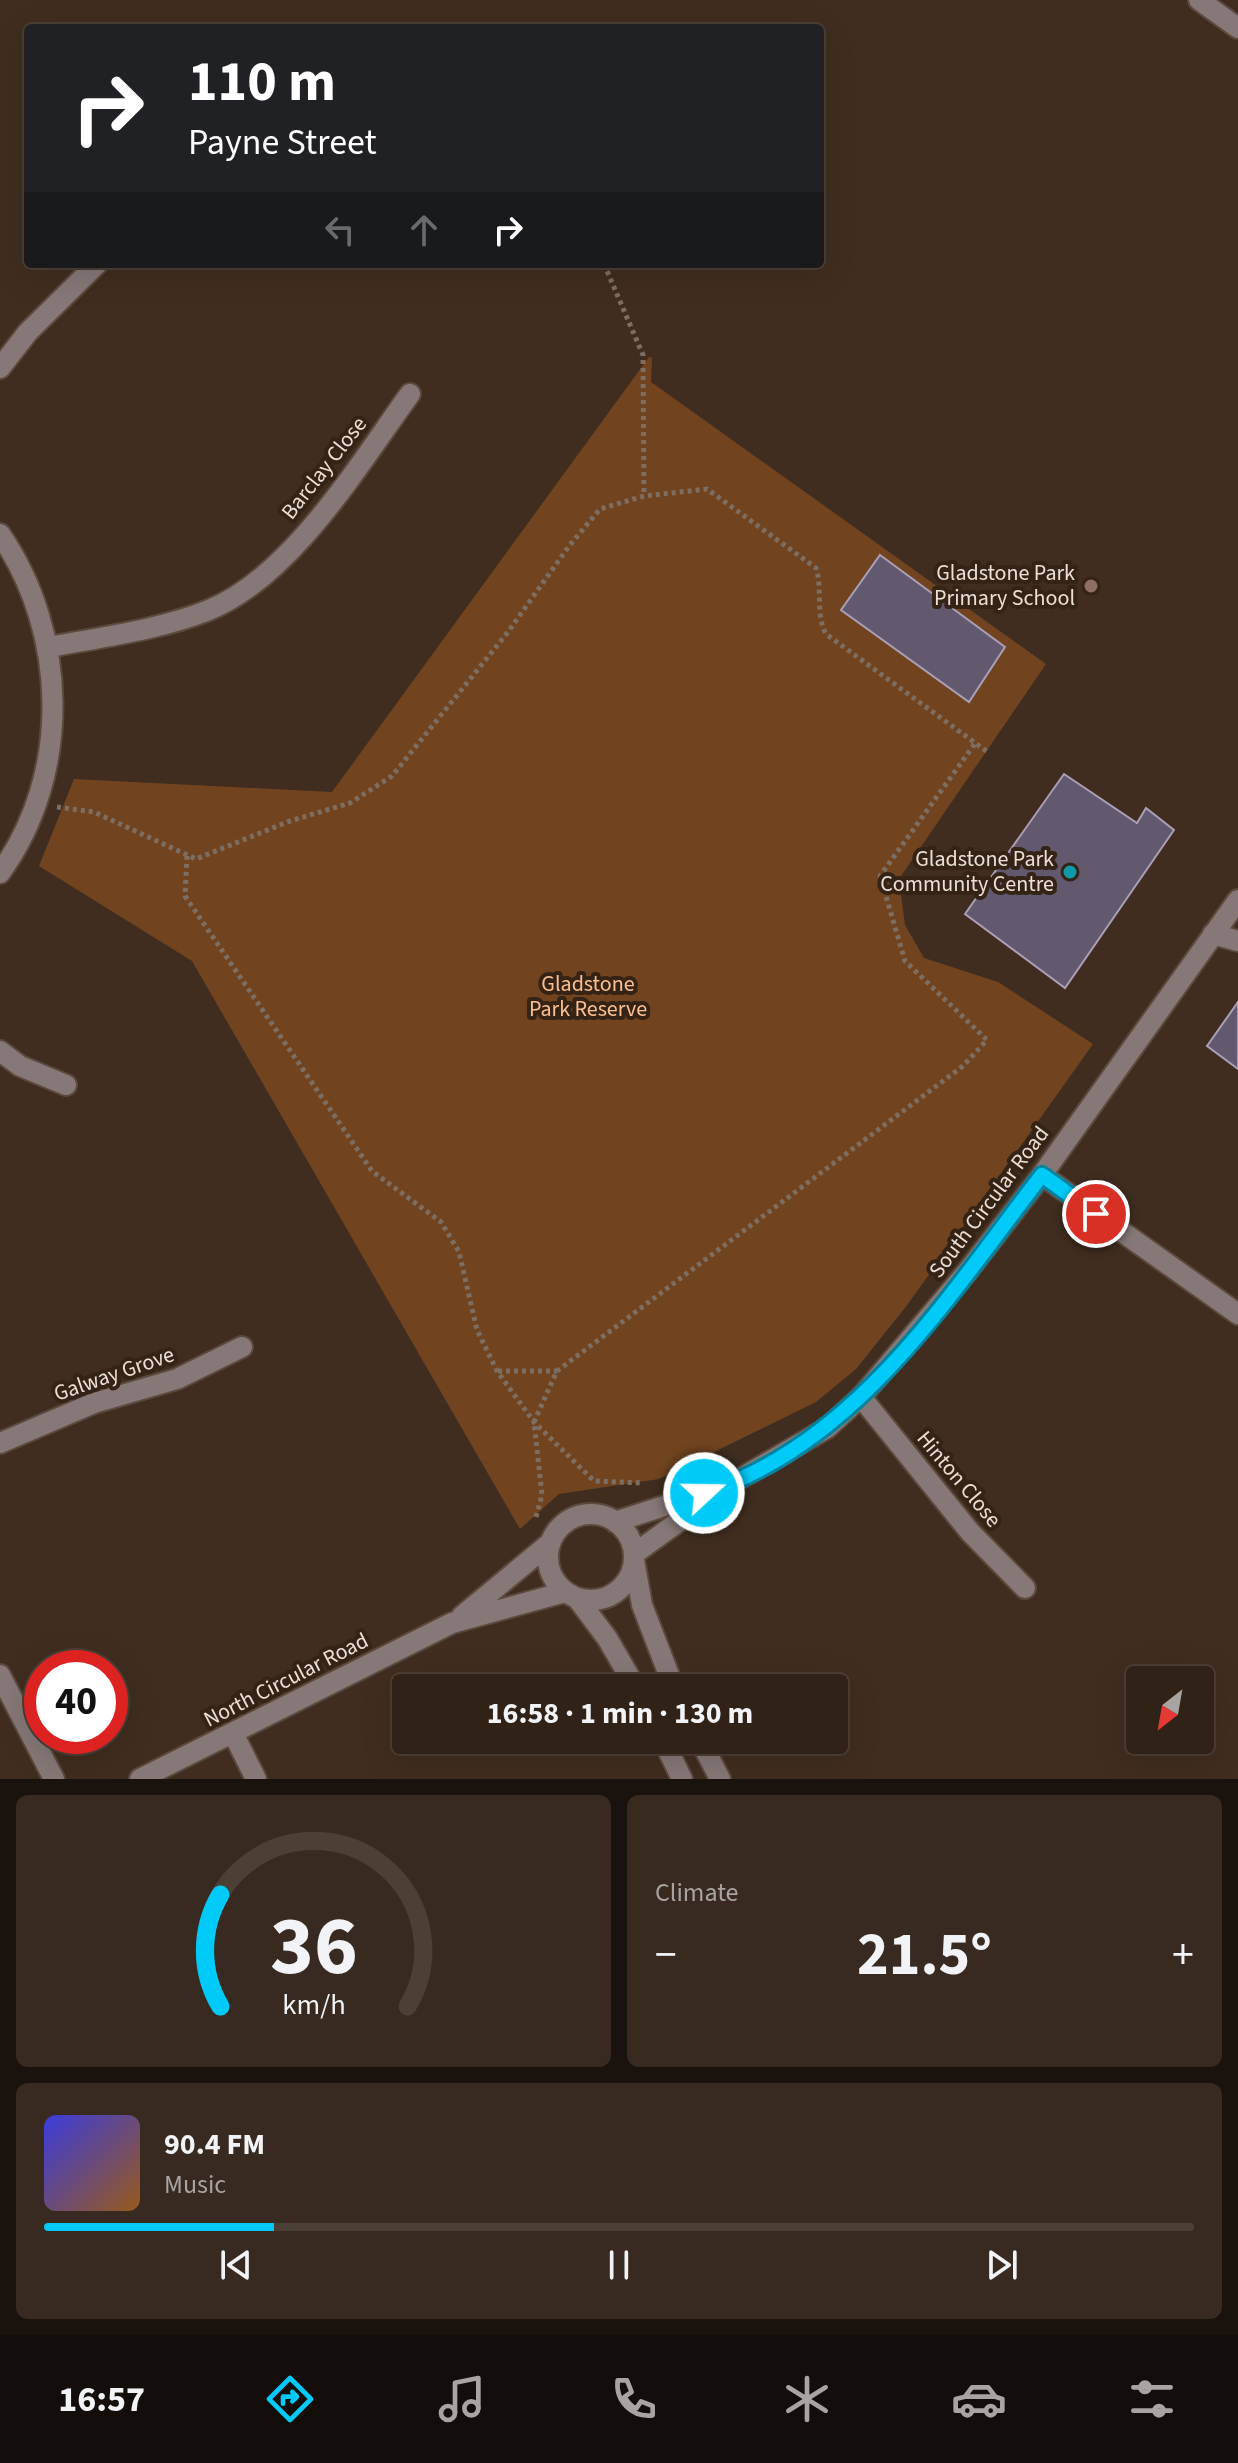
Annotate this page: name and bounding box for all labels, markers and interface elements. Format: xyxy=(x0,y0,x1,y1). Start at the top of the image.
text: 110 m xyxy=(188,43,336,122)
icon: right xyxy=(56,56,160,160)
text: Payne Street xyxy=(188,117,377,168)
icon: left xyxy=(318,208,362,252)
icon: ahead xyxy=(402,208,446,252)
icon: right xyxy=(486,208,530,252)
street label: Barclay Close xyxy=(274,410,375,526)
place label: Gladstone Park Primary School xyxy=(934,557,1075,614)
marker: Gladstone Park Primary School xyxy=(1082,577,1100,595)
place label: Gladstone Park Community Centre xyxy=(880,843,1054,900)
marker: Gladstone Park Community Centre xyxy=(1061,863,1079,881)
park label: Gladstone Park Reserve xyxy=(529,968,647,1025)
street label: South Circular Road xyxy=(921,1119,1057,1285)
pin xyxy=(1062,1180,1130,1248)
icon: arrive xyxy=(1074,1192,1118,1236)
street label: Galway Grove xyxy=(49,1338,179,1410)
street label: Hinton Close xyxy=(909,1424,1009,1534)
position arrow xyxy=(662,1451,746,1535)
street label: North Circular Road xyxy=(198,1625,374,1735)
speed limit sign: 40 xyxy=(24,1650,128,1754)
north arrow xyxy=(1126,1666,1214,1754)
map controls xyxy=(1126,1666,1214,1754)
text: 16:58 · 1 min · 130 m xyxy=(487,1692,753,1735)
text: Climate xyxy=(655,1874,739,1911)
text: 36 xyxy=(270,1888,357,2006)
text: 21.5° xyxy=(857,1913,992,1998)
text: − xyxy=(655,1924,677,1987)
text: + xyxy=(1172,1924,1194,1987)
text: km/h xyxy=(282,1985,345,2025)
text: 90.4 FM xyxy=(164,2123,265,2166)
text: Music xyxy=(164,2166,226,2203)
icon: previous xyxy=(214,2243,258,2287)
icon: pause xyxy=(597,2243,641,2287)
icon: next xyxy=(980,2243,1024,2287)
icon: directions xyxy=(262,2371,318,2427)
icon: music xyxy=(434,2371,490,2427)
icon: phone xyxy=(606,2371,662,2427)
icon: climate xyxy=(779,2371,835,2427)
icon: car xyxy=(951,2371,1007,2427)
icon: filters xyxy=(1124,2371,1180,2427)
text: 16:57 xyxy=(58,2374,145,2425)

